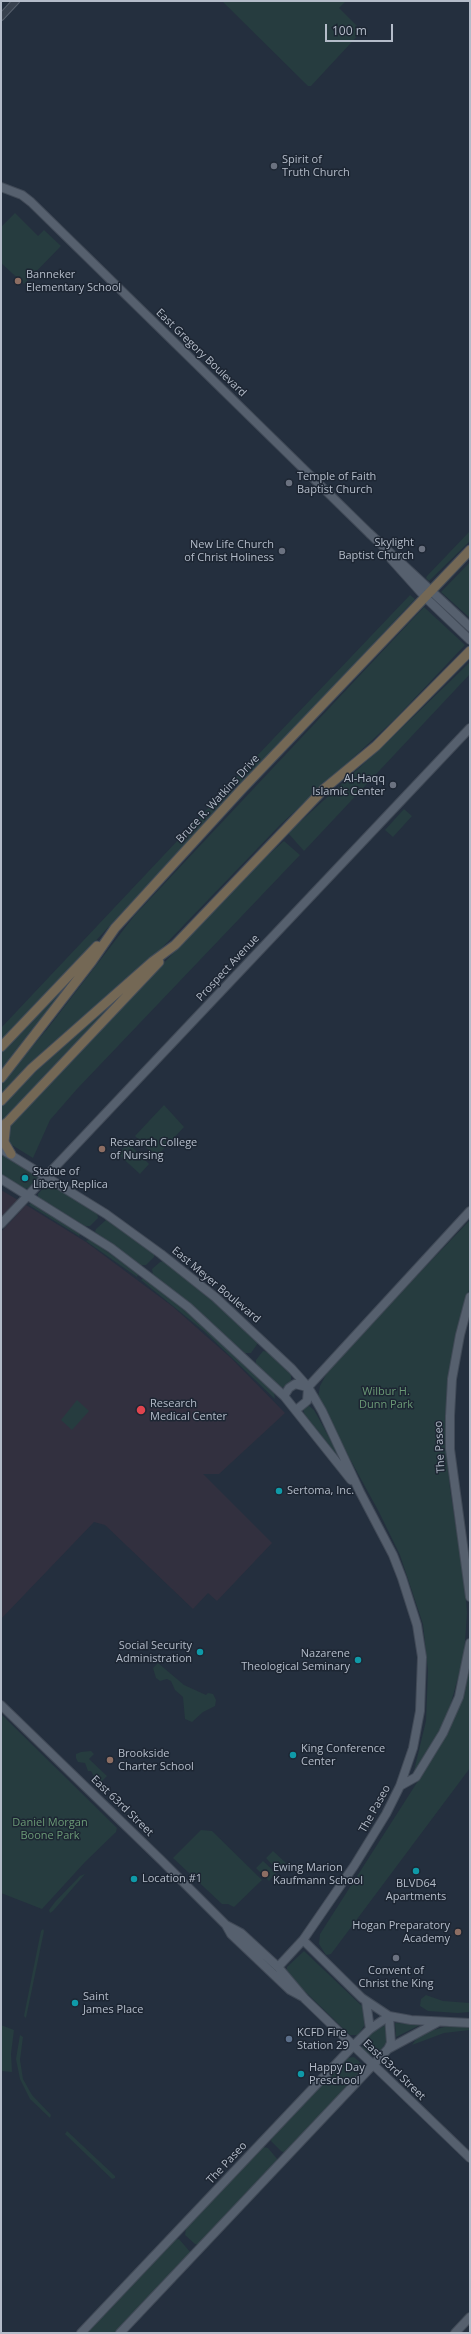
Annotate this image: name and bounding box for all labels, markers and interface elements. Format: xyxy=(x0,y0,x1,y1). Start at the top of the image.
scale bar xyxy=(327,16,395,42)
text: 100 m xyxy=(332,22,367,39)
place label: Spirit of Truth Church xyxy=(282,153,350,179)
marker: Spirit of Truth Church xyxy=(269,161,279,171)
place label: Banneker Elementary School xyxy=(26,268,121,294)
marker: Banneker Elementary School xyxy=(13,276,23,286)
street label: East Gregory Boulevard xyxy=(153,306,249,400)
place label: Temple of Faith Baptist Church xyxy=(297,470,376,496)
marker: Temple of Faith Baptist Church xyxy=(284,478,294,488)
place label: Skylight Baptist Church xyxy=(338,536,414,562)
place label: New Life Church of Christ Holiness xyxy=(184,538,274,564)
marker: Skylight Baptist Church xyxy=(417,544,427,554)
marker: New Life Church of Christ Holiness xyxy=(277,546,287,556)
street label: Bruce R. Watkins Drive xyxy=(174,752,262,846)
place label: Al-Haqq Islamic Center xyxy=(312,772,385,798)
marker: Al-Haqq Islamic Center xyxy=(388,780,398,790)
street label: Prospect Avenue xyxy=(194,932,262,1004)
place label: Research College of Nursing xyxy=(110,1136,197,1162)
marker: Research College of Nursing xyxy=(97,1144,107,1154)
place label: Statue of Liberty Replica xyxy=(33,1165,108,1191)
marker: Statue of Liberty Replica xyxy=(20,1173,30,1183)
street label: East Meyer Boulevard xyxy=(169,1244,263,1326)
park label: Wilbur H. Dunn Park xyxy=(359,1385,413,1411)
place label: Research Medical Center xyxy=(150,1397,227,1423)
marker: Research Medical Center xyxy=(135,1404,147,1416)
street label: The Paseo xyxy=(432,1420,448,1474)
place label: Sertoma, Inc. xyxy=(287,1484,354,1498)
marker: Sertoma, Inc. xyxy=(274,1486,284,1496)
place label: Social Security Administration xyxy=(116,1639,192,1665)
marker: Social Security Administration xyxy=(195,1647,205,1657)
place label: Nazarene Theological Seminary xyxy=(241,1647,350,1673)
marker: Nazarene Theological Seminary xyxy=(353,1655,363,1665)
place label: King Conference Center xyxy=(301,1742,385,1768)
place label: Brookside Charter School xyxy=(118,1747,194,1773)
marker: King Conference Center xyxy=(288,1750,298,1760)
marker: Brookside Charter School xyxy=(105,1755,115,1765)
street label: East 63rd Street xyxy=(88,1773,156,1839)
street label: The Paseo xyxy=(356,1783,394,1835)
park label: Daniel Morgan Boone Park xyxy=(12,1816,88,1842)
place label: Ewing Marion Kaufmann School xyxy=(273,1861,363,1887)
marker: BLVD64 Apartments xyxy=(411,1866,421,1876)
marker: Ewing Marion Kaufmann School xyxy=(260,1869,270,1879)
place label: Location #1 xyxy=(142,1872,202,1886)
marker: Location #1 xyxy=(129,1874,139,1884)
place label: BLVD64 Apartments xyxy=(386,1877,446,1903)
place label: Hogan Preparatory Academy xyxy=(352,1919,450,1945)
marker: Hogan Preparatory Academy xyxy=(453,1927,463,1937)
marker: Convent of Christ the King xyxy=(391,1953,401,1963)
place label: Convent of Christ the King xyxy=(359,1964,433,1990)
place label: Saint James Place xyxy=(83,1990,143,2016)
marker: Saint James Place xyxy=(70,1998,80,2008)
place label: KCFD Fire Station 29 xyxy=(297,2026,349,2052)
marker: KCFD Fire Station 29 xyxy=(284,2034,294,2044)
street label: East 63rd Street xyxy=(360,2037,428,2103)
place label: Happy Day Preschool xyxy=(309,2061,365,2087)
marker: Happy Day Preschool xyxy=(296,2069,306,2079)
street label: The Paseo xyxy=(204,2139,250,2187)

